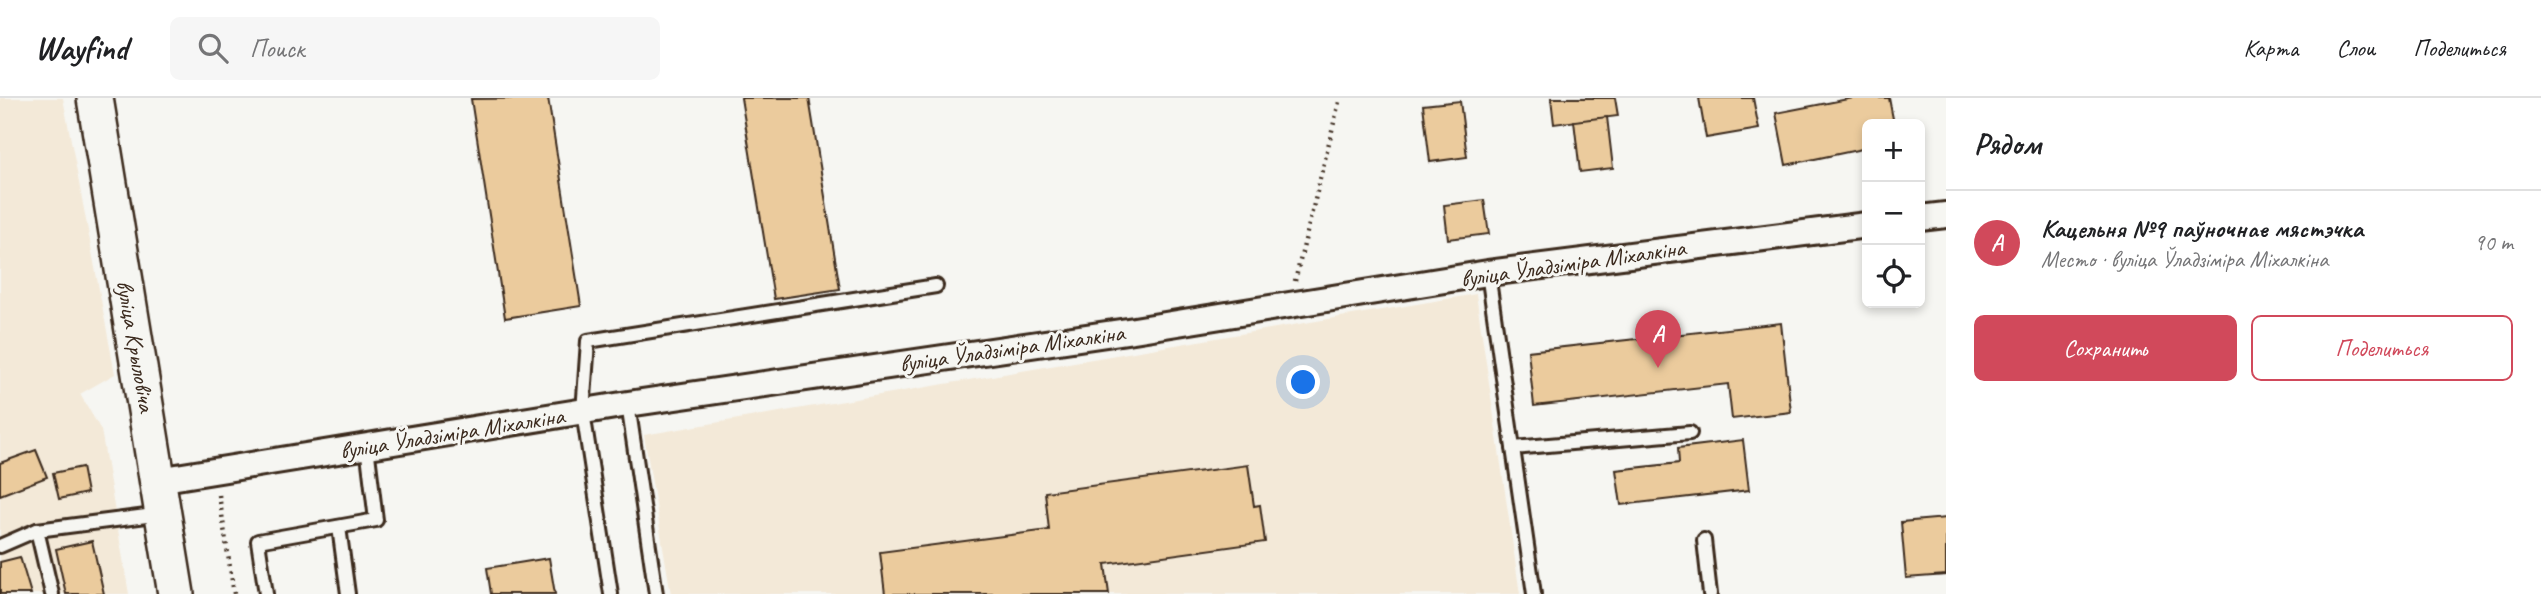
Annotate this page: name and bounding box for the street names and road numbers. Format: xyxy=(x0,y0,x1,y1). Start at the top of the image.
street label: вуліца Ўладзіміра Міхалкіна xyxy=(1459,232,1689,294)
street label: вуліца Крыловіча xyxy=(110,278,163,416)
street label: вуліца Ўладзіміра Міхалкіна xyxy=(898,317,1128,379)
street label: вуліца Ўладзіміра Міхалкіна xyxy=(338,400,568,466)

